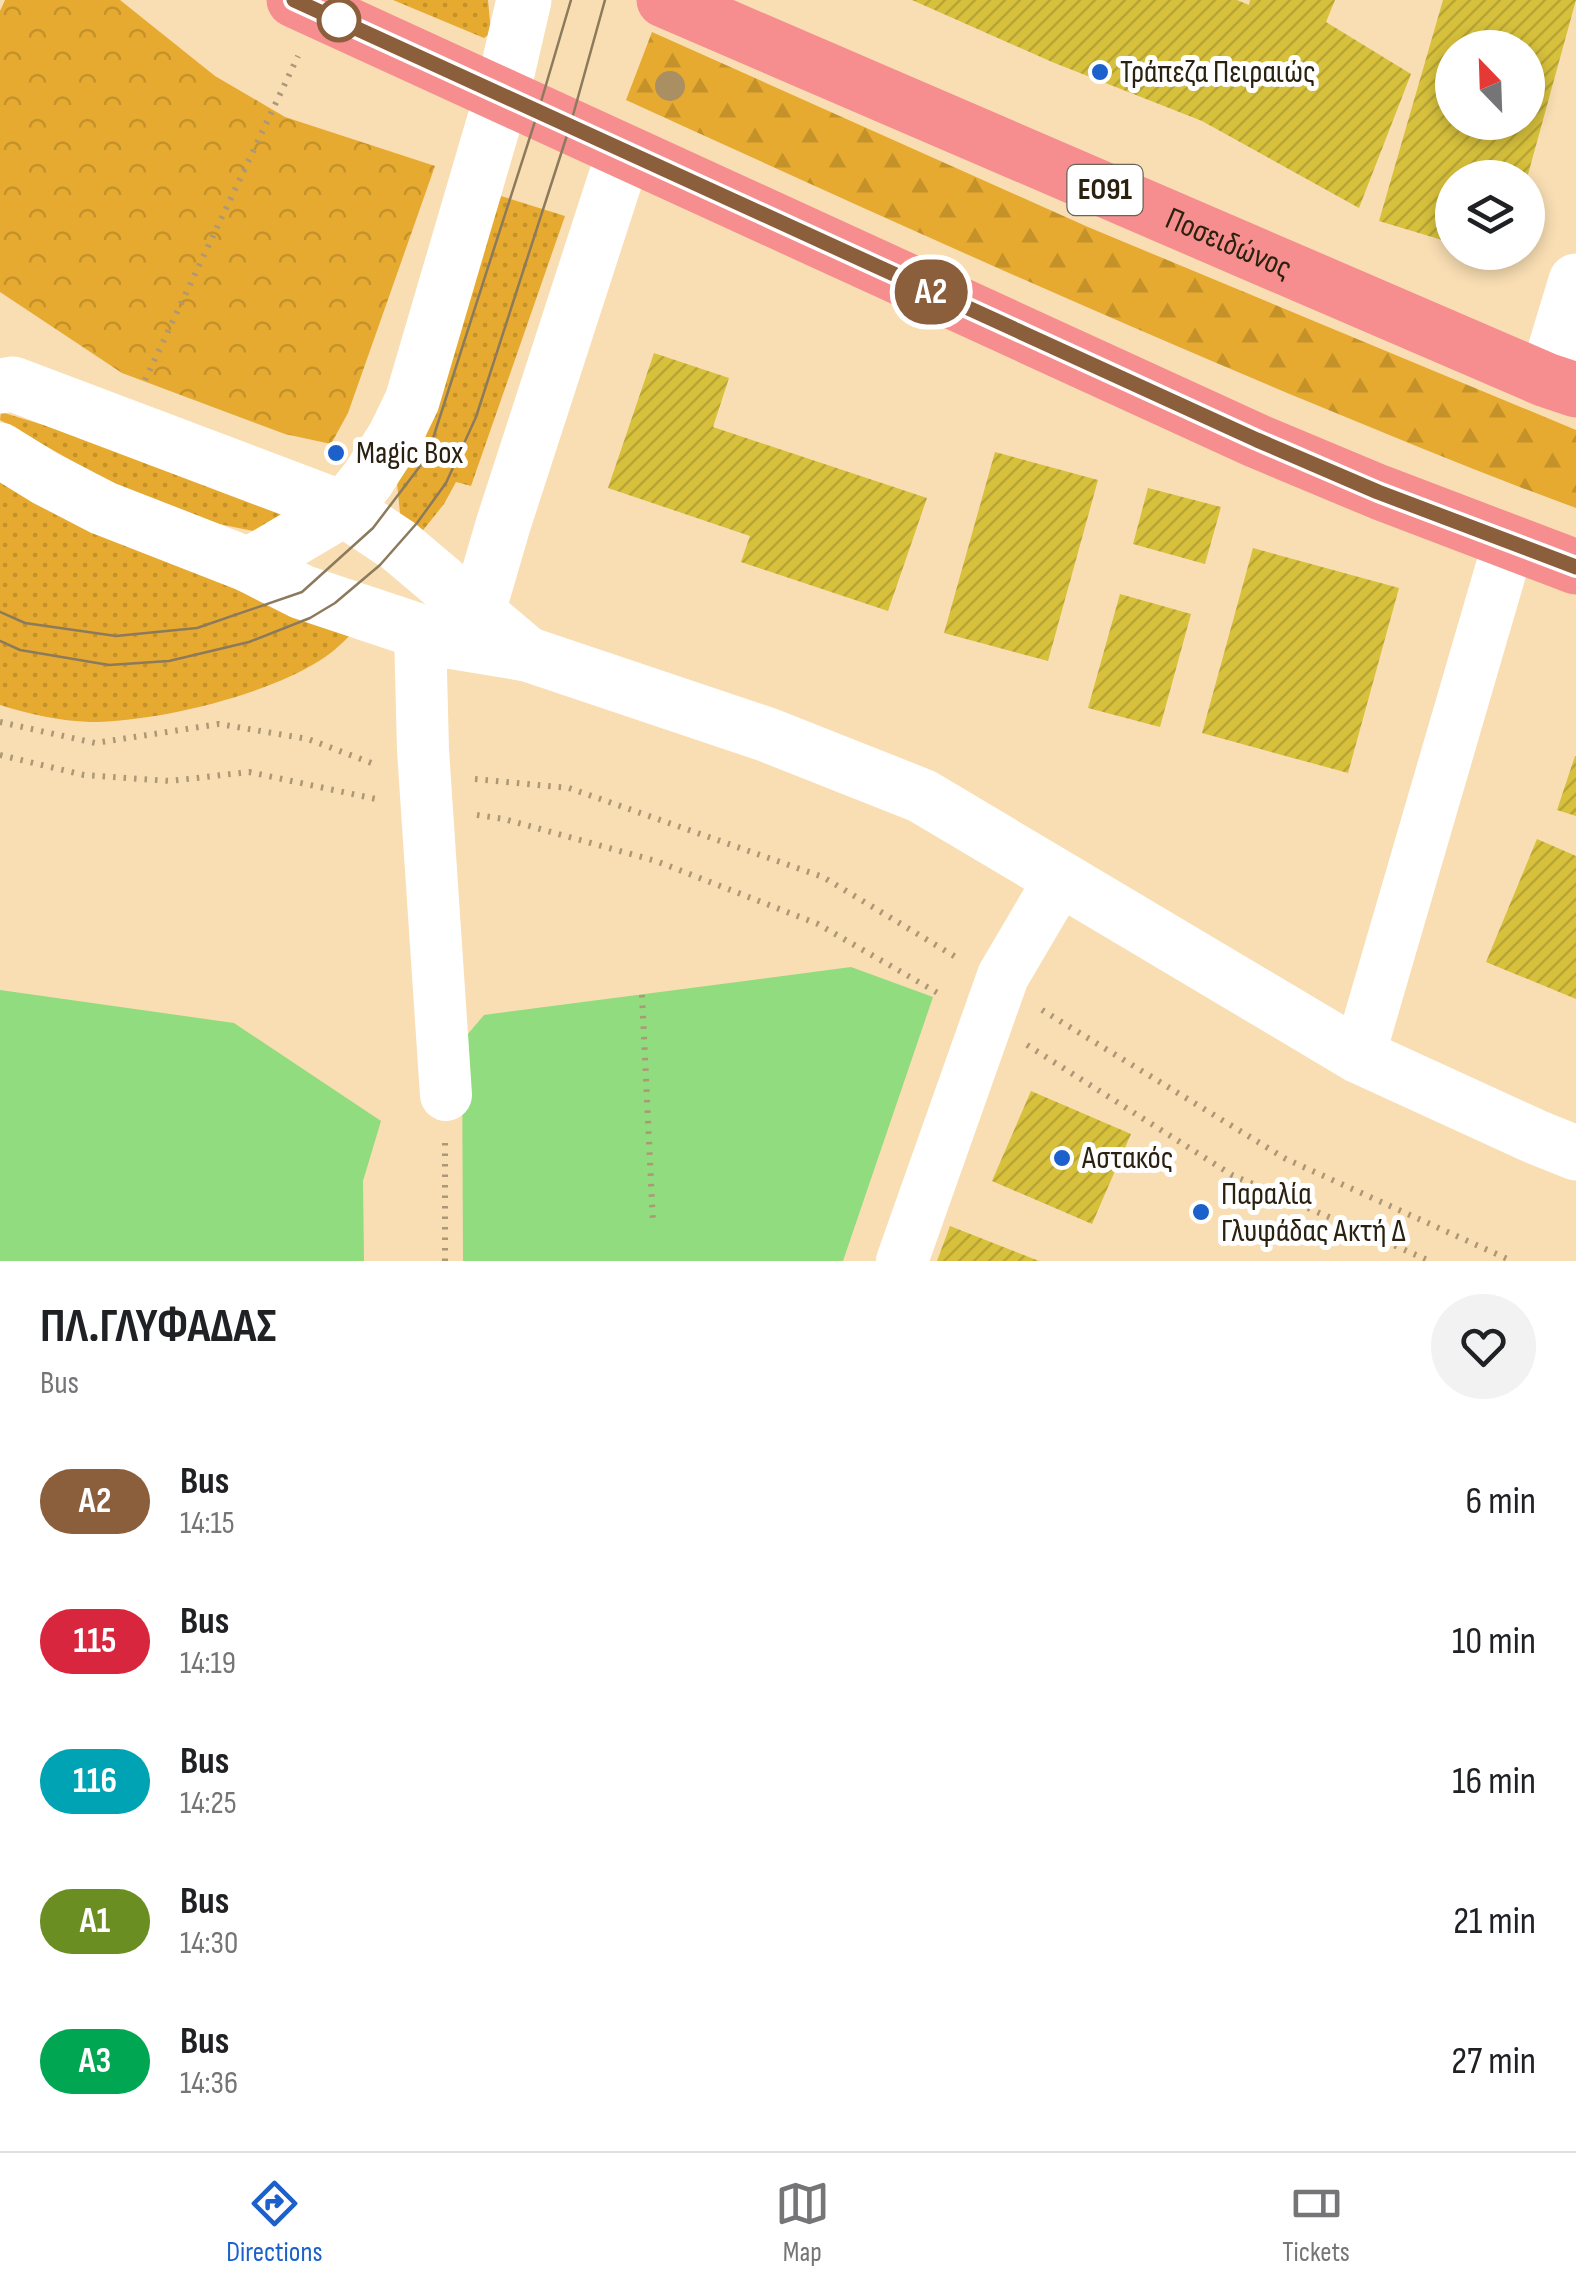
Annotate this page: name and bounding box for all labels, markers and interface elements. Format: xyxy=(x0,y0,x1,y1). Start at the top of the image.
unlabelled marker xyxy=(318,0,360,41)
north arrow xyxy=(1435,30,1545,140)
map controls xyxy=(1435,30,1545,270)
place label: Τράπεζα Πειραιώς xyxy=(1120,53,1316,92)
marker: Τράπεζα Πειραιώς xyxy=(1089,61,1111,83)
button: layers xyxy=(1435,160,1545,270)
road number: ΕΟ91 xyxy=(1068,165,1142,215)
street label: Ποσειδώνος xyxy=(1160,199,1298,288)
line badge: Α2 xyxy=(886,260,976,324)
text: Α2 xyxy=(915,271,947,314)
place label: Magic Box xyxy=(356,434,463,473)
marker: Magic Box xyxy=(325,442,347,464)
place label: Αστακός xyxy=(1081,1139,1173,1178)
marker: Αστακός xyxy=(1051,1147,1073,1169)
place label: Παραλία Γλυφάδας Ακτή Δ xyxy=(1221,1175,1406,1251)
marker: Παραλία Γλυφάδας Ακτή Δ xyxy=(1190,1201,1212,1223)
button: heart xyxy=(1431,1294,1536,1399)
text: ΠΛ.ΓΛΥΦΑΔΑΣ xyxy=(40,1298,277,1355)
text: Bus xyxy=(40,1364,79,1403)
text: Bus xyxy=(180,1459,229,1504)
text: 6 min xyxy=(1466,1479,1536,1524)
text: Α2 xyxy=(79,1480,111,1523)
text: 14:15 xyxy=(180,1504,235,1543)
text: Bus xyxy=(180,1599,229,1644)
text: 10 min xyxy=(1452,1619,1536,1664)
text: 115 xyxy=(74,1620,116,1663)
text: 14:19 xyxy=(180,1644,236,1683)
text: Bus xyxy=(180,1739,229,1784)
text: 16 min xyxy=(1452,1759,1536,1804)
text: 116 xyxy=(73,1760,117,1803)
text: 14:25 xyxy=(180,1784,237,1823)
text: Bus xyxy=(180,1879,229,1924)
text: 21 min xyxy=(1453,1899,1536,1944)
text: Α1 xyxy=(80,1900,110,1943)
text: 14:30 xyxy=(180,1924,238,1963)
text: Bus xyxy=(180,2019,229,2064)
text: 27 min xyxy=(1451,2039,1536,2084)
text: Α3 xyxy=(79,2040,111,2083)
text: 14:36 xyxy=(180,2064,238,2103)
tab: Directions xyxy=(226,2176,322,2269)
tab: Map xyxy=(775,2176,830,2269)
tab: Tickets xyxy=(1282,2176,1350,2269)

